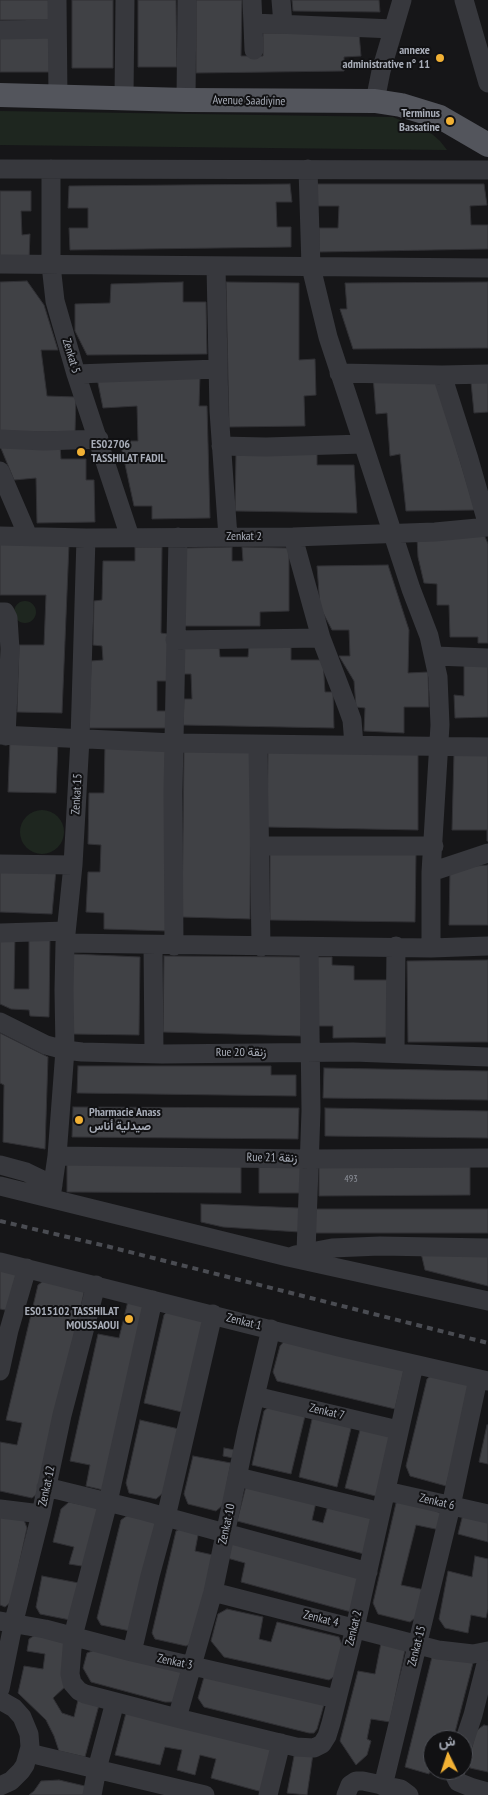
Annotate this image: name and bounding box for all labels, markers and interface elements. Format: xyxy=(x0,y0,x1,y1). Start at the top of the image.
place label: annexe administrative n° 11 xyxy=(343,44,430,72)
marker: annexe administrative n° 11 xyxy=(434,52,446,64)
street label: Avenue Saadiyine xyxy=(212,93,286,109)
place label: Terminus Bassatine xyxy=(399,107,440,135)
marker: Terminus Bassatine xyxy=(444,115,456,127)
street label: Zenkat 5 xyxy=(59,337,83,375)
place label: ES02706 TASSHILAT FADIL xyxy=(91,438,166,466)
marker: ES02706 TASSHILAT FADIL xyxy=(75,446,87,458)
street label: Zenkat 2 xyxy=(226,530,262,544)
street label: Zenkat 15 xyxy=(69,773,85,815)
street label: Rue 20 زنقة xyxy=(216,1046,266,1060)
place label: Pharmacie Anass صيدلية أناس xyxy=(89,1106,161,1134)
marker: Pharmacie Anass صيدلية أناس xyxy=(73,1114,85,1126)
street label: Rue 21 زنقة xyxy=(247,1150,297,1166)
house number: 493 xyxy=(344,1173,358,1185)
place label: ES015102 TASSHILAT MOUSSAOUI xyxy=(25,1305,119,1333)
street label: Zenkat 1 xyxy=(225,1311,263,1333)
marker: ES015102 TASSHILAT MOUSSAOUI xyxy=(123,1313,135,1325)
street label: Zenkat 7 xyxy=(308,1401,346,1423)
street label: Zenkat 12 xyxy=(36,1464,58,1508)
street label: Zenkat 6 xyxy=(418,1491,456,1513)
street label: Zenkat 10 xyxy=(216,1502,238,1546)
street label: Zenkat 4 xyxy=(302,1608,340,1630)
street label: Zenkat 2 xyxy=(343,1609,365,1647)
street label: Zenkat 15 xyxy=(405,1624,429,1668)
street label: Zenkat 3 xyxy=(156,1651,194,1673)
north arrow xyxy=(423,1730,473,1780)
text: ش xyxy=(438,1731,456,1751)

